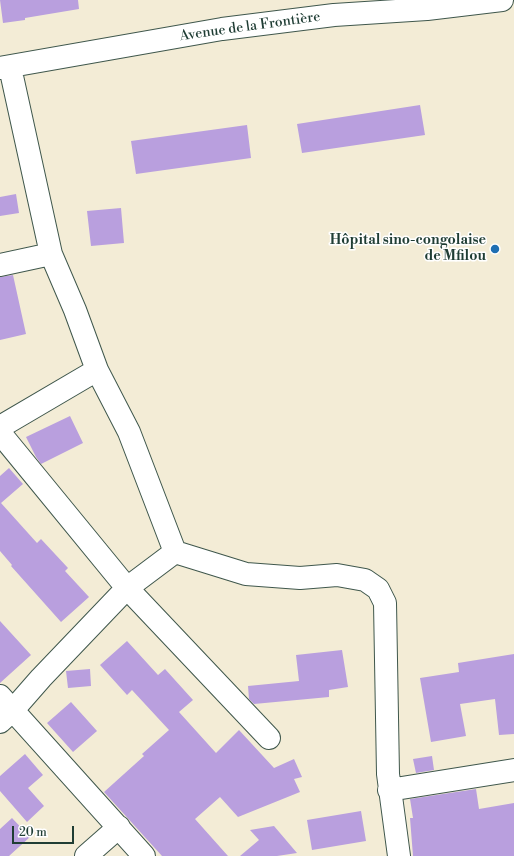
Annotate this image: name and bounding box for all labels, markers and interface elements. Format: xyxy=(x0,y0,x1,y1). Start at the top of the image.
street label: Avenue de la Frontière xyxy=(179,9,321,45)
place label: Hôpital sino-congolaise de Mfilou xyxy=(330,233,486,266)
marker: Hôpital sino-congolaise de Mfilou xyxy=(489,243,501,255)
scale bar xyxy=(14,818,76,844)
text: 20 m xyxy=(19,825,47,840)

